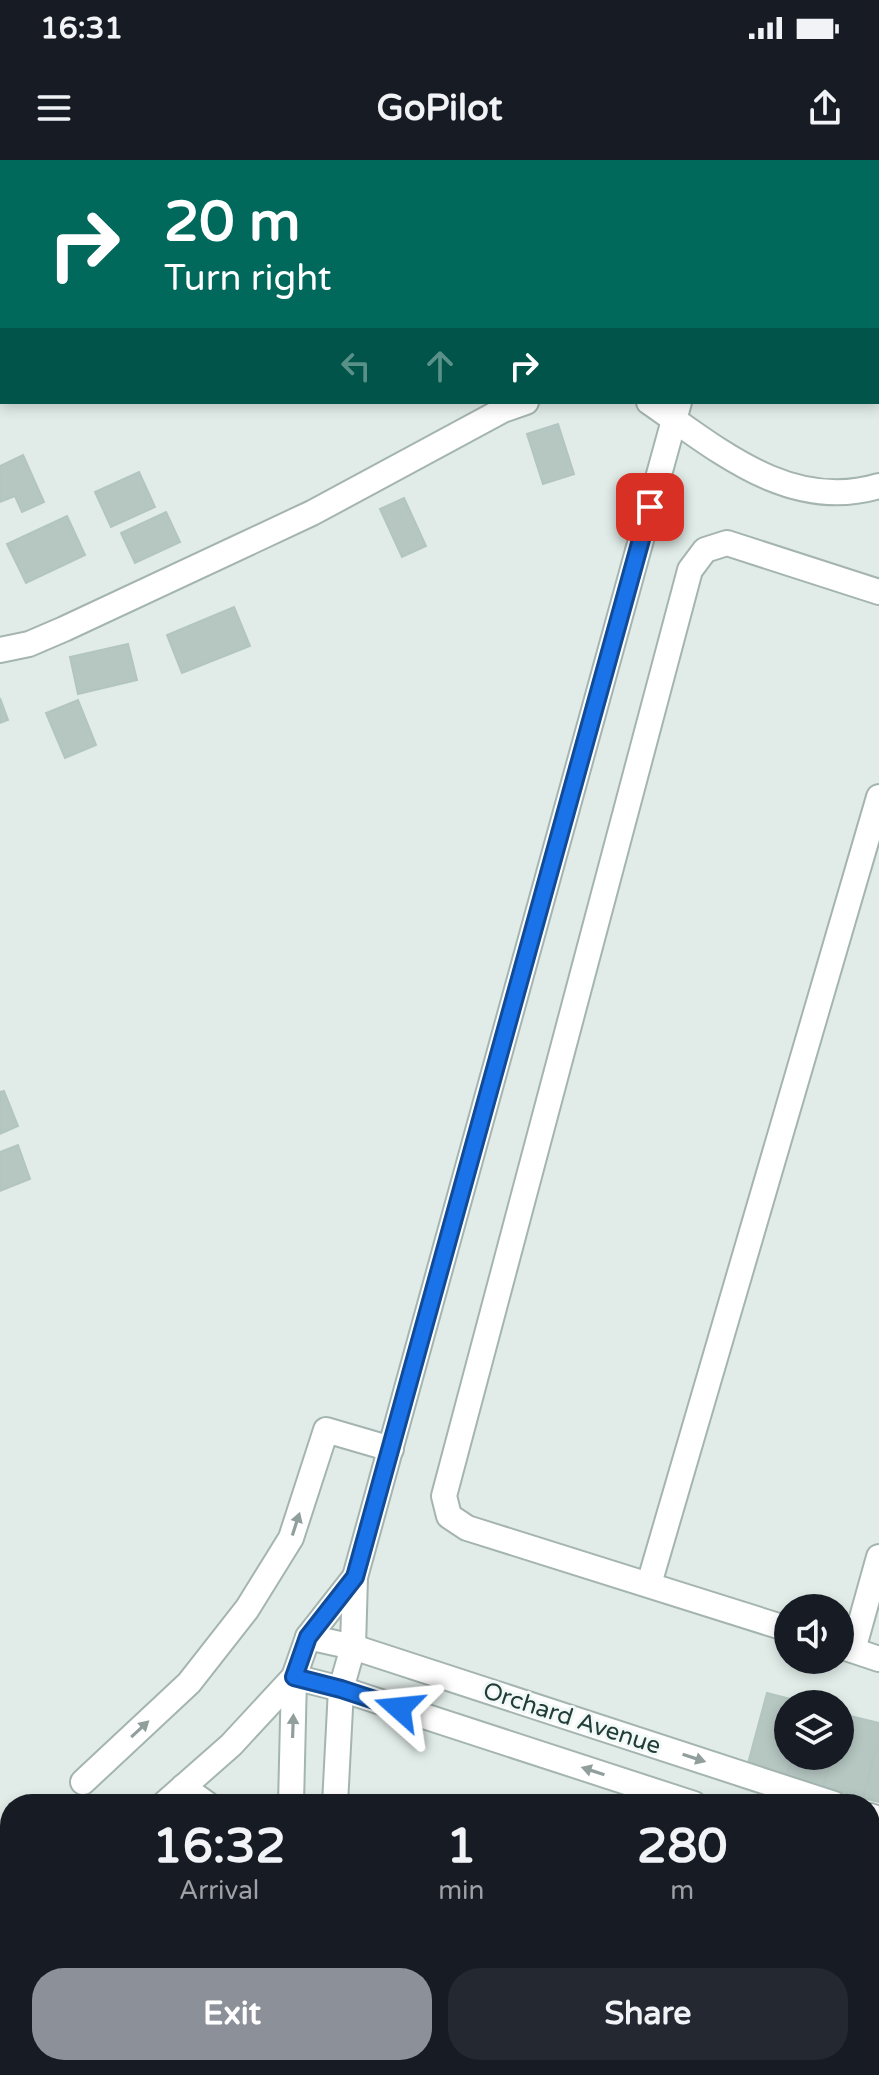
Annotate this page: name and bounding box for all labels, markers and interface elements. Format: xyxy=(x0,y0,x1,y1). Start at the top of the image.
text: 16:31 xyxy=(40,10,123,47)
icon: menu xyxy=(32,86,76,130)
icon: share xyxy=(803,86,847,130)
text: GoPilot xyxy=(377,87,502,130)
text: 20 m xyxy=(164,189,300,256)
icon: right xyxy=(32,192,136,296)
text: Turn right xyxy=(164,257,331,300)
icon: left xyxy=(334,344,378,388)
icon: ahead xyxy=(418,344,462,388)
icon: right xyxy=(502,344,546,388)
pin xyxy=(616,473,684,541)
icon: arrive xyxy=(628,485,672,529)
one-way arrow xyxy=(290,1511,302,1535)
map controls xyxy=(774,1594,854,1770)
button: sound xyxy=(774,1594,854,1674)
position arrow xyxy=(357,1666,441,1750)
street label: Orchard Avenue xyxy=(479,1676,664,1761)
button: layers xyxy=(774,1690,854,1770)
one-way arrow xyxy=(286,1713,299,1738)
one-way arrow xyxy=(130,1721,149,1739)
one-way arrow xyxy=(682,1752,706,1765)
one-way arrow xyxy=(581,1764,605,1777)
text: 16:32 xyxy=(153,1818,286,1876)
text: 1 xyxy=(446,1818,476,1876)
text: 280 xyxy=(637,1818,727,1876)
text: Arrival xyxy=(179,1875,259,1906)
text: min xyxy=(438,1875,484,1906)
text: m xyxy=(670,1875,694,1906)
button: Exit xyxy=(32,1968,432,2060)
button: Share xyxy=(448,1968,848,2060)

